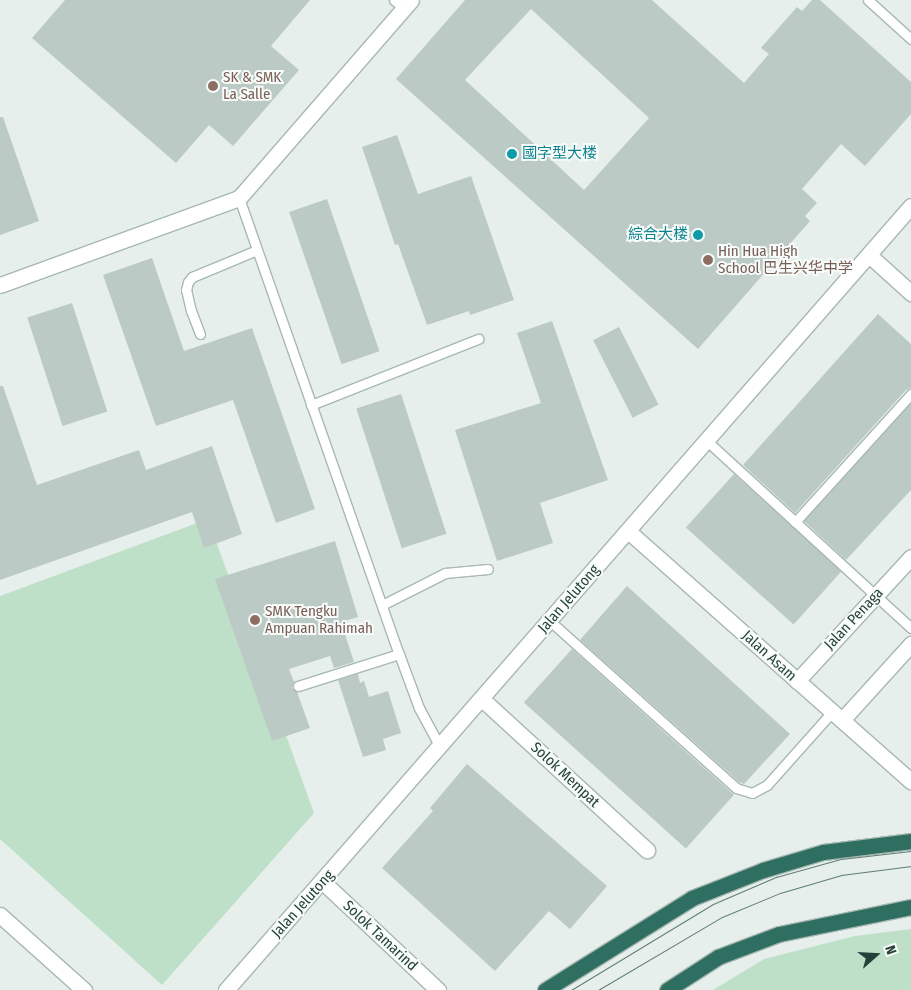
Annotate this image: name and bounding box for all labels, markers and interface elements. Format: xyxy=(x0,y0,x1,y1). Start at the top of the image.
place label: SK & SMK La Salle xyxy=(223,68,281,103)
marker: SK & SMK La Salle xyxy=(207,80,219,92)
place label: 國字型大楼 xyxy=(522,145,597,163)
marker: 國字型大楼 xyxy=(506,148,518,160)
place label: 綜合大楼 xyxy=(628,226,688,244)
marker: 綜合大楼 xyxy=(692,229,704,241)
place label: Hin Hua High School 巴生兴华中学 xyxy=(718,242,853,277)
marker: Hin Hua High School 巴生兴华中学 xyxy=(702,254,714,266)
street label: Jalan Jelutong xyxy=(534,561,604,637)
street label: Jalan Penaga xyxy=(821,584,887,654)
place label: SMK Tengku Ampuan Rahimah xyxy=(265,602,373,637)
marker: SMK Tengku Ampuan Rahimah xyxy=(249,614,261,626)
street label: Jalan Asam xyxy=(738,627,800,685)
street label: Solok Mempat xyxy=(527,739,603,811)
street label: Jalan Jelutong xyxy=(268,866,338,942)
street label: Solok Tamarind xyxy=(339,897,421,975)
north arrow xyxy=(851,930,901,980)
text: N xyxy=(881,943,900,957)

